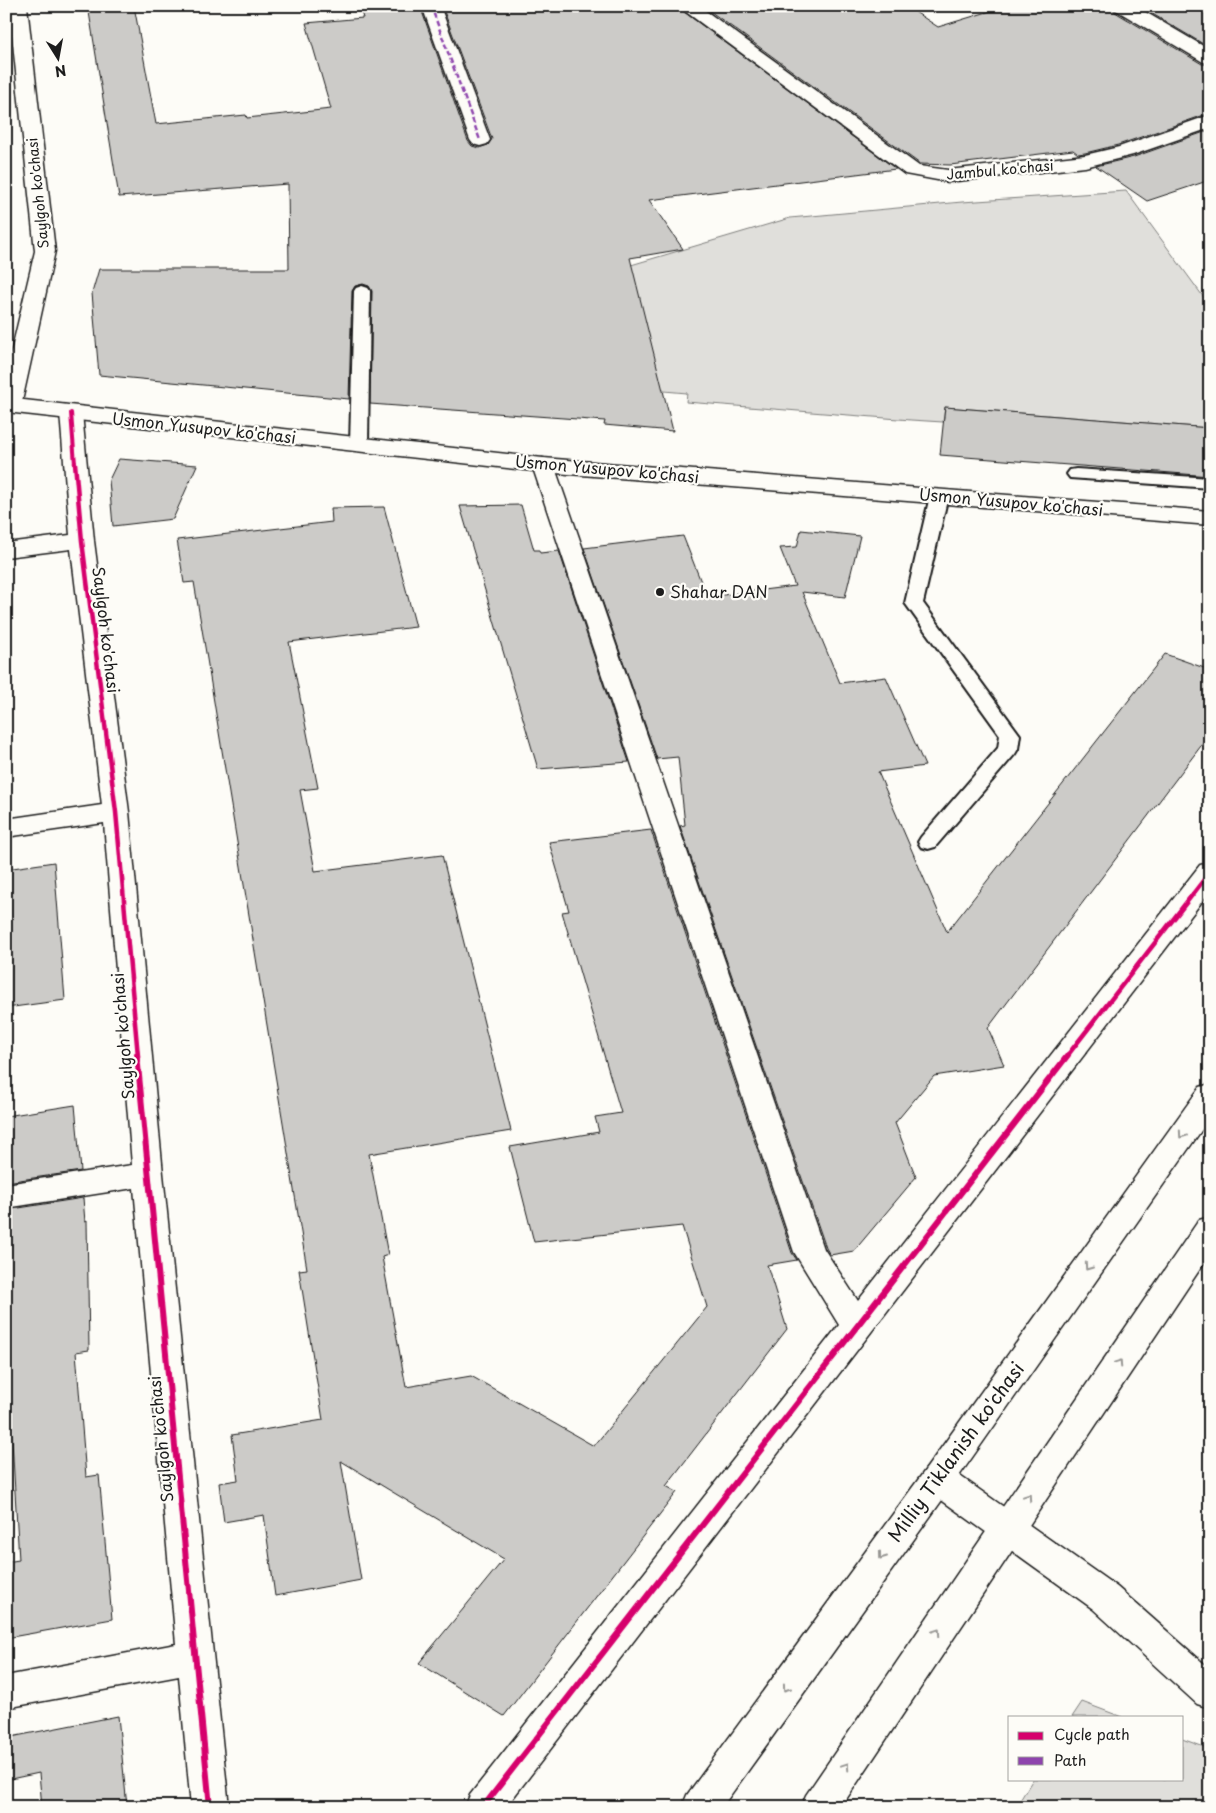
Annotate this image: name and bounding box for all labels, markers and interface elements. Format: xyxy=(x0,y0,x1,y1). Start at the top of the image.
north arrow xyxy=(32,32,82,82)
text: N xyxy=(53,60,68,83)
street label: Saylgoh ko'chasi xyxy=(21,137,54,249)
street label: Jambul ko'chasi xyxy=(945,154,1054,185)
street label: Usmon Yusupov ko'chasi xyxy=(111,405,297,449)
street label: Usmon Yusupov ko'chasi xyxy=(514,448,700,488)
street label: Usmon Yusupov ko'chasi xyxy=(918,481,1104,521)
street label: Saylgoh ko'chasi xyxy=(87,565,127,694)
place label: Shahar DAN xyxy=(670,579,768,603)
marker: Shahar DAN xyxy=(654,586,666,598)
street label: Saylgoh ko'chasi xyxy=(105,972,139,1100)
one-way arrow xyxy=(1179,1129,1188,1139)
one-way arrow xyxy=(1085,1261,1094,1271)
street label: Milliy Tiklanish ko'chasi xyxy=(880,1356,1030,1547)
one-way arrow xyxy=(1113,1359,1122,1368)
street label: Saylgoh ko'chasi xyxy=(141,1375,179,1504)
one-way arrow xyxy=(1022,1493,1031,1503)
one-way arrow xyxy=(879,1551,888,1560)
one-way arrow xyxy=(931,1628,940,1637)
one-way arrow xyxy=(783,1682,792,1692)
legend xyxy=(1008,1716,1184,1780)
text: Cycle path xyxy=(1054,1722,1130,1745)
text: Path xyxy=(1054,1748,1086,1771)
one-way arrow xyxy=(840,1763,849,1772)

